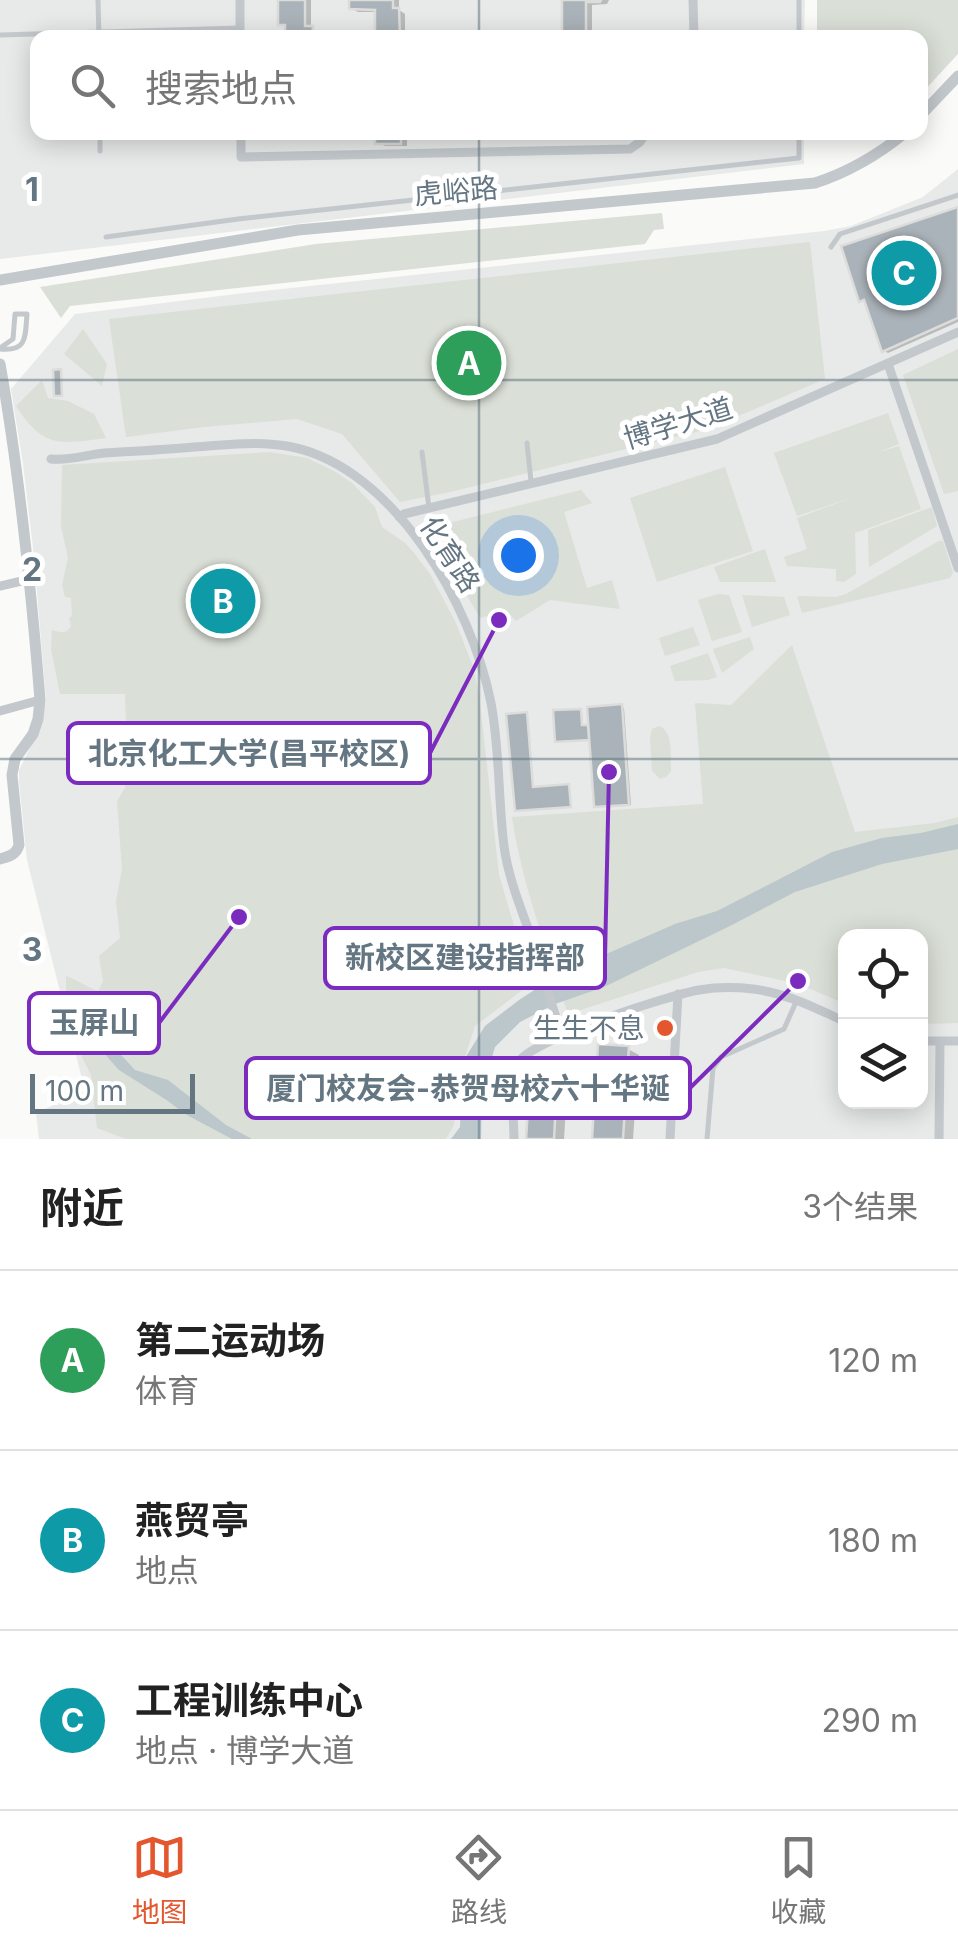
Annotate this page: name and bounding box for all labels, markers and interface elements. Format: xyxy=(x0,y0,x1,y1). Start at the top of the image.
search box xyxy=(30,30,928,140)
icon: search xyxy=(65,58,120,113)
text: 搜索地点 xyxy=(145,65,297,111)
text: 1 xyxy=(25,170,39,209)
street label: 虎峪路 xyxy=(413,170,499,212)
pin: C xyxy=(872,236,936,310)
pin: A xyxy=(436,326,502,400)
street label: 博学大道 xyxy=(619,390,737,456)
street label: 化育路 xyxy=(413,510,487,598)
your location xyxy=(493,530,544,581)
text: 2 xyxy=(22,550,42,589)
pin: B xyxy=(190,564,256,638)
callout: 北京化工大学(昌平校区) xyxy=(68,723,430,783)
text: 北京化工大学(昌平校区) xyxy=(88,735,410,771)
callout: 新校区建设指挥部 xyxy=(325,928,605,988)
map controls xyxy=(838,929,928,1109)
button: locate xyxy=(838,929,928,1019)
text: 3 xyxy=(22,930,42,969)
text: 新校区建设指挥部 xyxy=(345,939,585,975)
callout: 玉屏山 xyxy=(29,993,159,1053)
text: 玉屏山 xyxy=(49,1004,139,1040)
place label: 生生不息 xyxy=(533,1011,645,1045)
marker: 生生不息 xyxy=(654,1017,676,1039)
button: layers xyxy=(838,1019,928,1109)
callout: 厦门校友会-恭贺母校六十华诞 xyxy=(246,1058,690,1118)
scale bar xyxy=(30,1069,195,1114)
text: 厦门校友会-恭贺母校六十华诞 xyxy=(266,1070,670,1106)
text: 100 m xyxy=(45,1074,124,1108)
text: 附近 xyxy=(40,1182,124,1233)
text: 3个结果 xyxy=(802,1187,918,1226)
text: 第二运动场 xyxy=(135,1317,325,1363)
text: A xyxy=(61,1341,84,1380)
text: 120 m xyxy=(828,1341,918,1380)
text: 体育 xyxy=(135,1371,199,1410)
text: 燕贸亭 xyxy=(135,1497,249,1543)
text: B xyxy=(62,1521,83,1560)
text: 180 m xyxy=(828,1521,918,1560)
text: 地点 xyxy=(135,1551,199,1590)
text: 工程训练中心 xyxy=(135,1677,363,1723)
text: C xyxy=(61,1701,84,1740)
text: 290 m xyxy=(821,1701,918,1740)
text: 地点 · 博学大道 xyxy=(135,1731,354,1770)
tab: 地图 xyxy=(132,1830,188,1930)
tab: 路线 xyxy=(451,1830,507,1930)
tab: 收藏 xyxy=(770,1830,826,1930)

